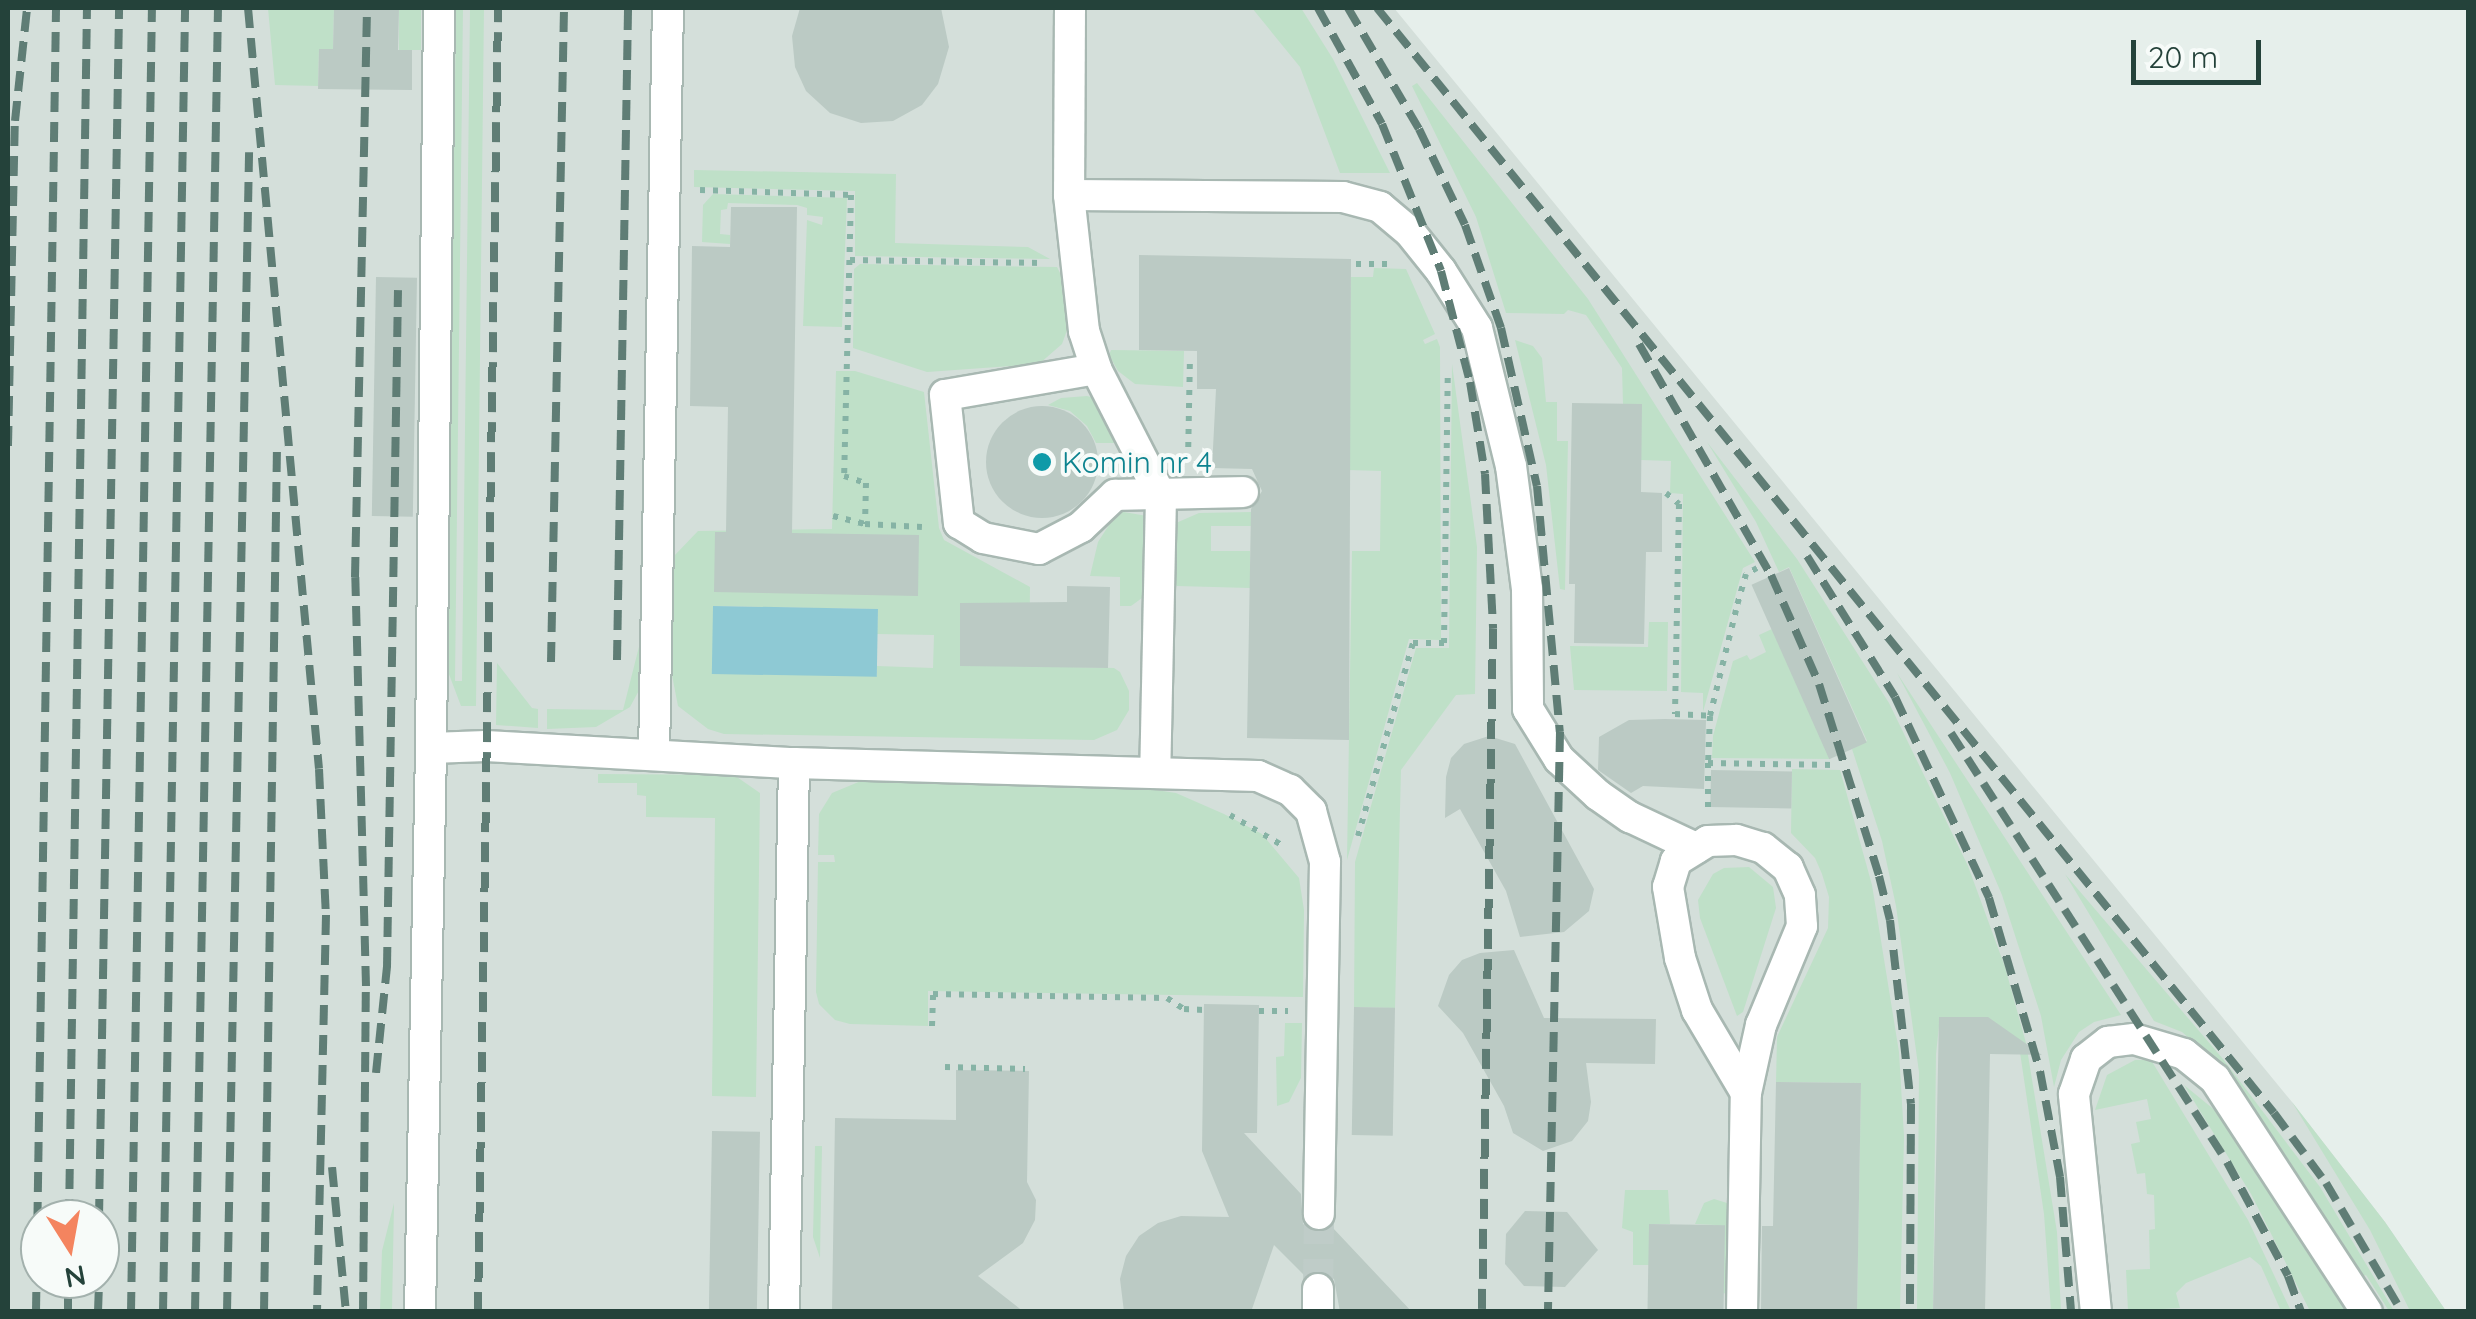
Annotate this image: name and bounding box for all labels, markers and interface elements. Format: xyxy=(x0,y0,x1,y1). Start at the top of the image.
scale bar xyxy=(2136,20,2266,82)
text: 20 m xyxy=(2148,38,2218,76)
place label: Komin nr 4 xyxy=(1062,444,1212,480)
marker: Komin nr 4 xyxy=(1031,451,1053,473)
north arrow xyxy=(20,1199,120,1299)
text: N xyxy=(62,1258,89,1296)

